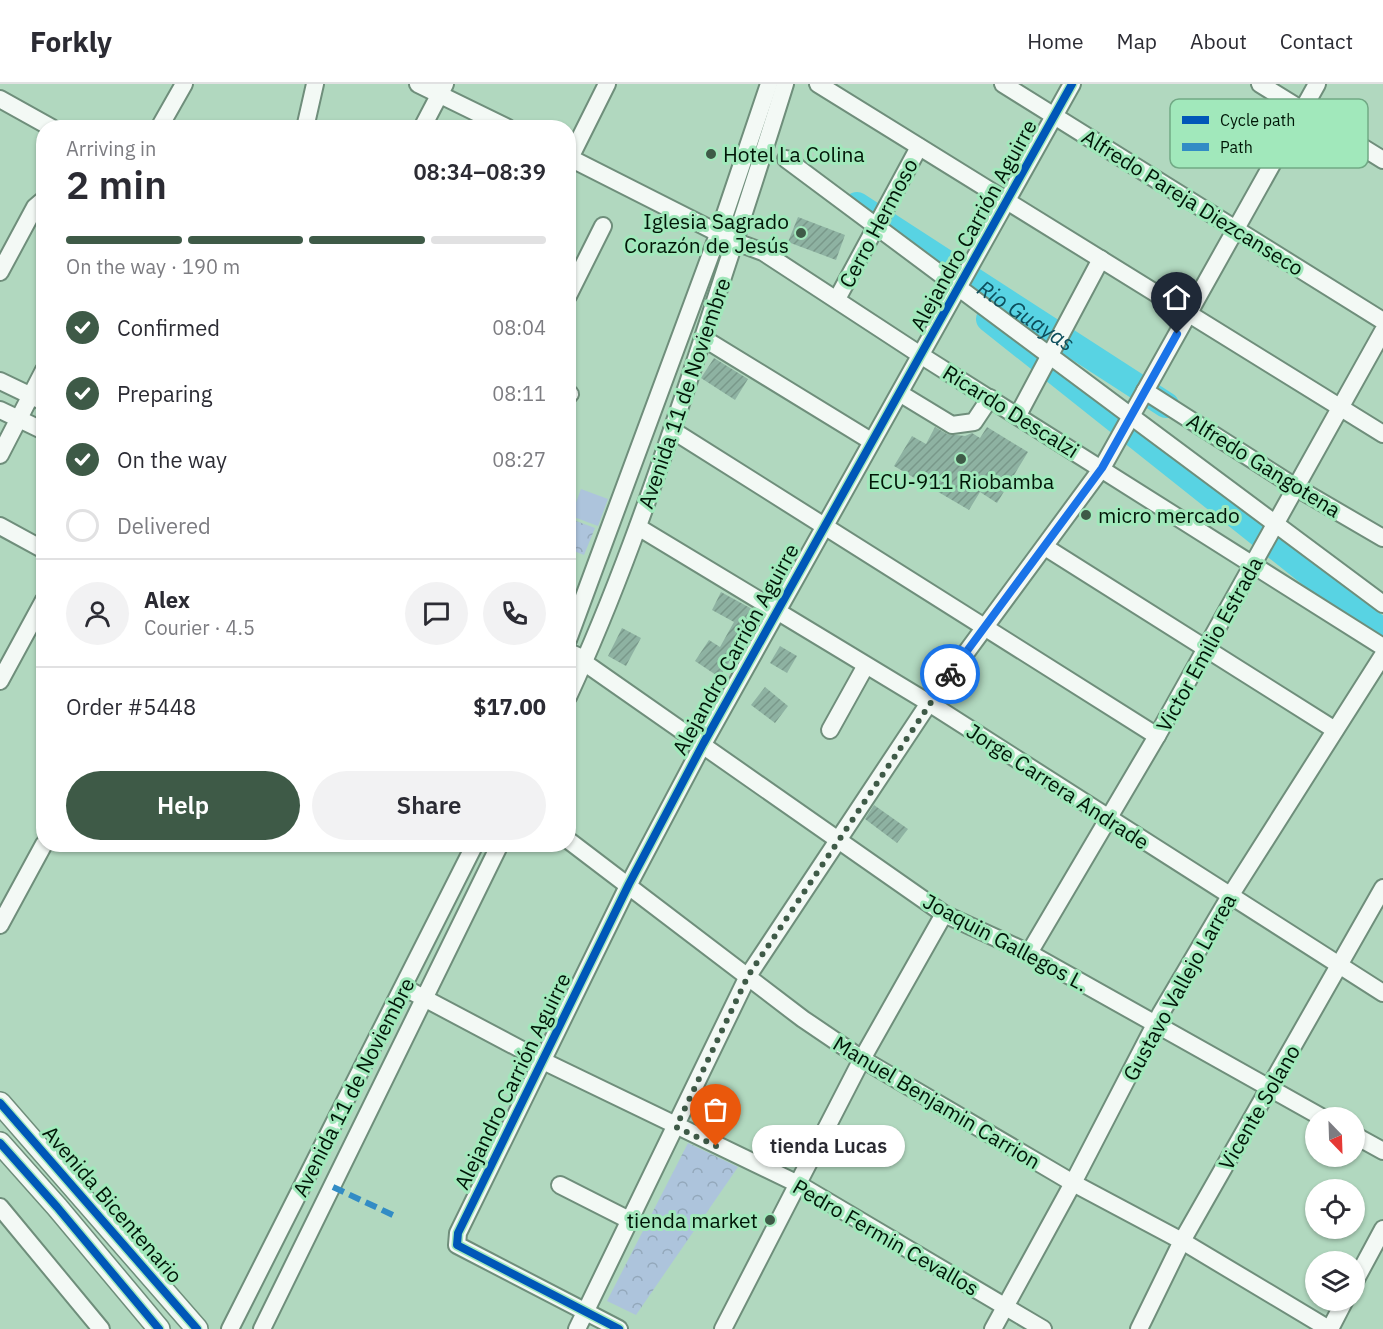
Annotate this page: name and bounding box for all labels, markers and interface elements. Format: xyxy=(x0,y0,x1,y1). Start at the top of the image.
text: Forkly xyxy=(30,23,112,60)
text: Home xyxy=(1027,27,1084,55)
text: Map xyxy=(1117,27,1157,55)
text: About xyxy=(1190,27,1247,55)
text: Contact xyxy=(1280,27,1353,55)
legend xyxy=(1170,99,1368,168)
text: Cycle path xyxy=(1220,110,1295,130)
street label: Alejandro Carrión Aguirre xyxy=(903,114,1043,336)
street label: Alfredo Pareja Diezcanseco xyxy=(1077,122,1309,282)
text: Arriving in xyxy=(66,135,156,162)
text: Path xyxy=(1220,137,1253,157)
place label: Hotel La Colina xyxy=(723,140,865,168)
marker: Hotel La Colina xyxy=(704,147,718,161)
street label: Cerro Hermoso xyxy=(832,153,924,293)
text: 08:34–08:39 xyxy=(413,157,546,186)
text: 2 min xyxy=(66,159,167,210)
place label: Iglesia Sagrado Corazón de Jesús xyxy=(624,207,789,259)
marker: Iglesia Sagrado Corazón de Jesús xyxy=(794,226,808,240)
text: On the way · 190 m xyxy=(66,253,240,280)
pin xyxy=(1151,272,1202,334)
water label: Rio Guayas xyxy=(972,273,1081,357)
street label: Avenida 11 de Noviembre xyxy=(631,274,737,512)
icon: home xyxy=(1160,281,1193,314)
icon: check xyxy=(66,311,99,344)
text: Confirmed xyxy=(117,313,220,342)
text: 08:04 xyxy=(492,314,546,341)
street label: Ricardo Descalzi xyxy=(938,358,1084,464)
icon: check xyxy=(66,377,99,410)
text: Preparing xyxy=(117,379,212,408)
text: 08:11 xyxy=(492,380,546,407)
street label: Alfredo Gangotena xyxy=(1182,406,1346,524)
icon: check xyxy=(66,443,99,476)
text: On the way xyxy=(117,445,227,474)
text: 08:27 xyxy=(492,446,546,473)
marker: ECU-911 Riobamba xyxy=(954,452,968,466)
place label: ECU-911 Riobamba xyxy=(868,467,1054,495)
place label: micro mercado xyxy=(1098,501,1240,529)
marker: micro mercado xyxy=(1079,508,1093,522)
text: Delivered xyxy=(117,511,211,540)
street label: Alejandro Carrión Aguirre xyxy=(665,538,805,760)
street label: Victor Emilio Estrada xyxy=(1149,552,1269,736)
button: person xyxy=(66,582,129,645)
button: chat xyxy=(405,582,468,645)
button: phone xyxy=(483,582,546,645)
text: Alex xyxy=(144,585,190,614)
text: Courier · 4.5 xyxy=(144,614,255,641)
courier xyxy=(920,644,980,704)
icon: bike xyxy=(934,658,967,691)
text: Order #5448 xyxy=(66,692,196,721)
text: $17.00 xyxy=(473,692,546,721)
street label: Jorge Carrera Andrade xyxy=(961,716,1155,856)
button: Help xyxy=(66,771,300,840)
button: Share xyxy=(312,771,546,840)
street label: Joaquin Gallegos L. xyxy=(919,887,1093,997)
street label: Gustavo Vallejo Larrea xyxy=(1116,888,1242,1086)
street label: Alejandro Carrión Aguirre xyxy=(447,968,577,1194)
street label: Avenida 11 de Noviembre xyxy=(286,973,420,1201)
street label: Manuel Benjamin Carrion xyxy=(828,1029,1046,1175)
street label: Vicente Solano xyxy=(1212,1039,1306,1175)
pin xyxy=(690,1084,741,1146)
icon: bag xyxy=(699,1093,732,1126)
north arrow xyxy=(1305,1107,1365,1167)
map controls xyxy=(1305,1107,1365,1311)
street label: Avenida Bicentenario xyxy=(37,1119,189,1289)
callout: tienda Lucas xyxy=(752,1125,905,1167)
text: tienda Lucas xyxy=(770,1132,887,1159)
street label: Pedro Fermin Cevallos xyxy=(788,1172,984,1302)
button: locate xyxy=(1305,1179,1365,1239)
place label: tienda market xyxy=(627,1206,758,1234)
marker: tienda market xyxy=(763,1213,777,1227)
button: layers xyxy=(1305,1251,1365,1311)

